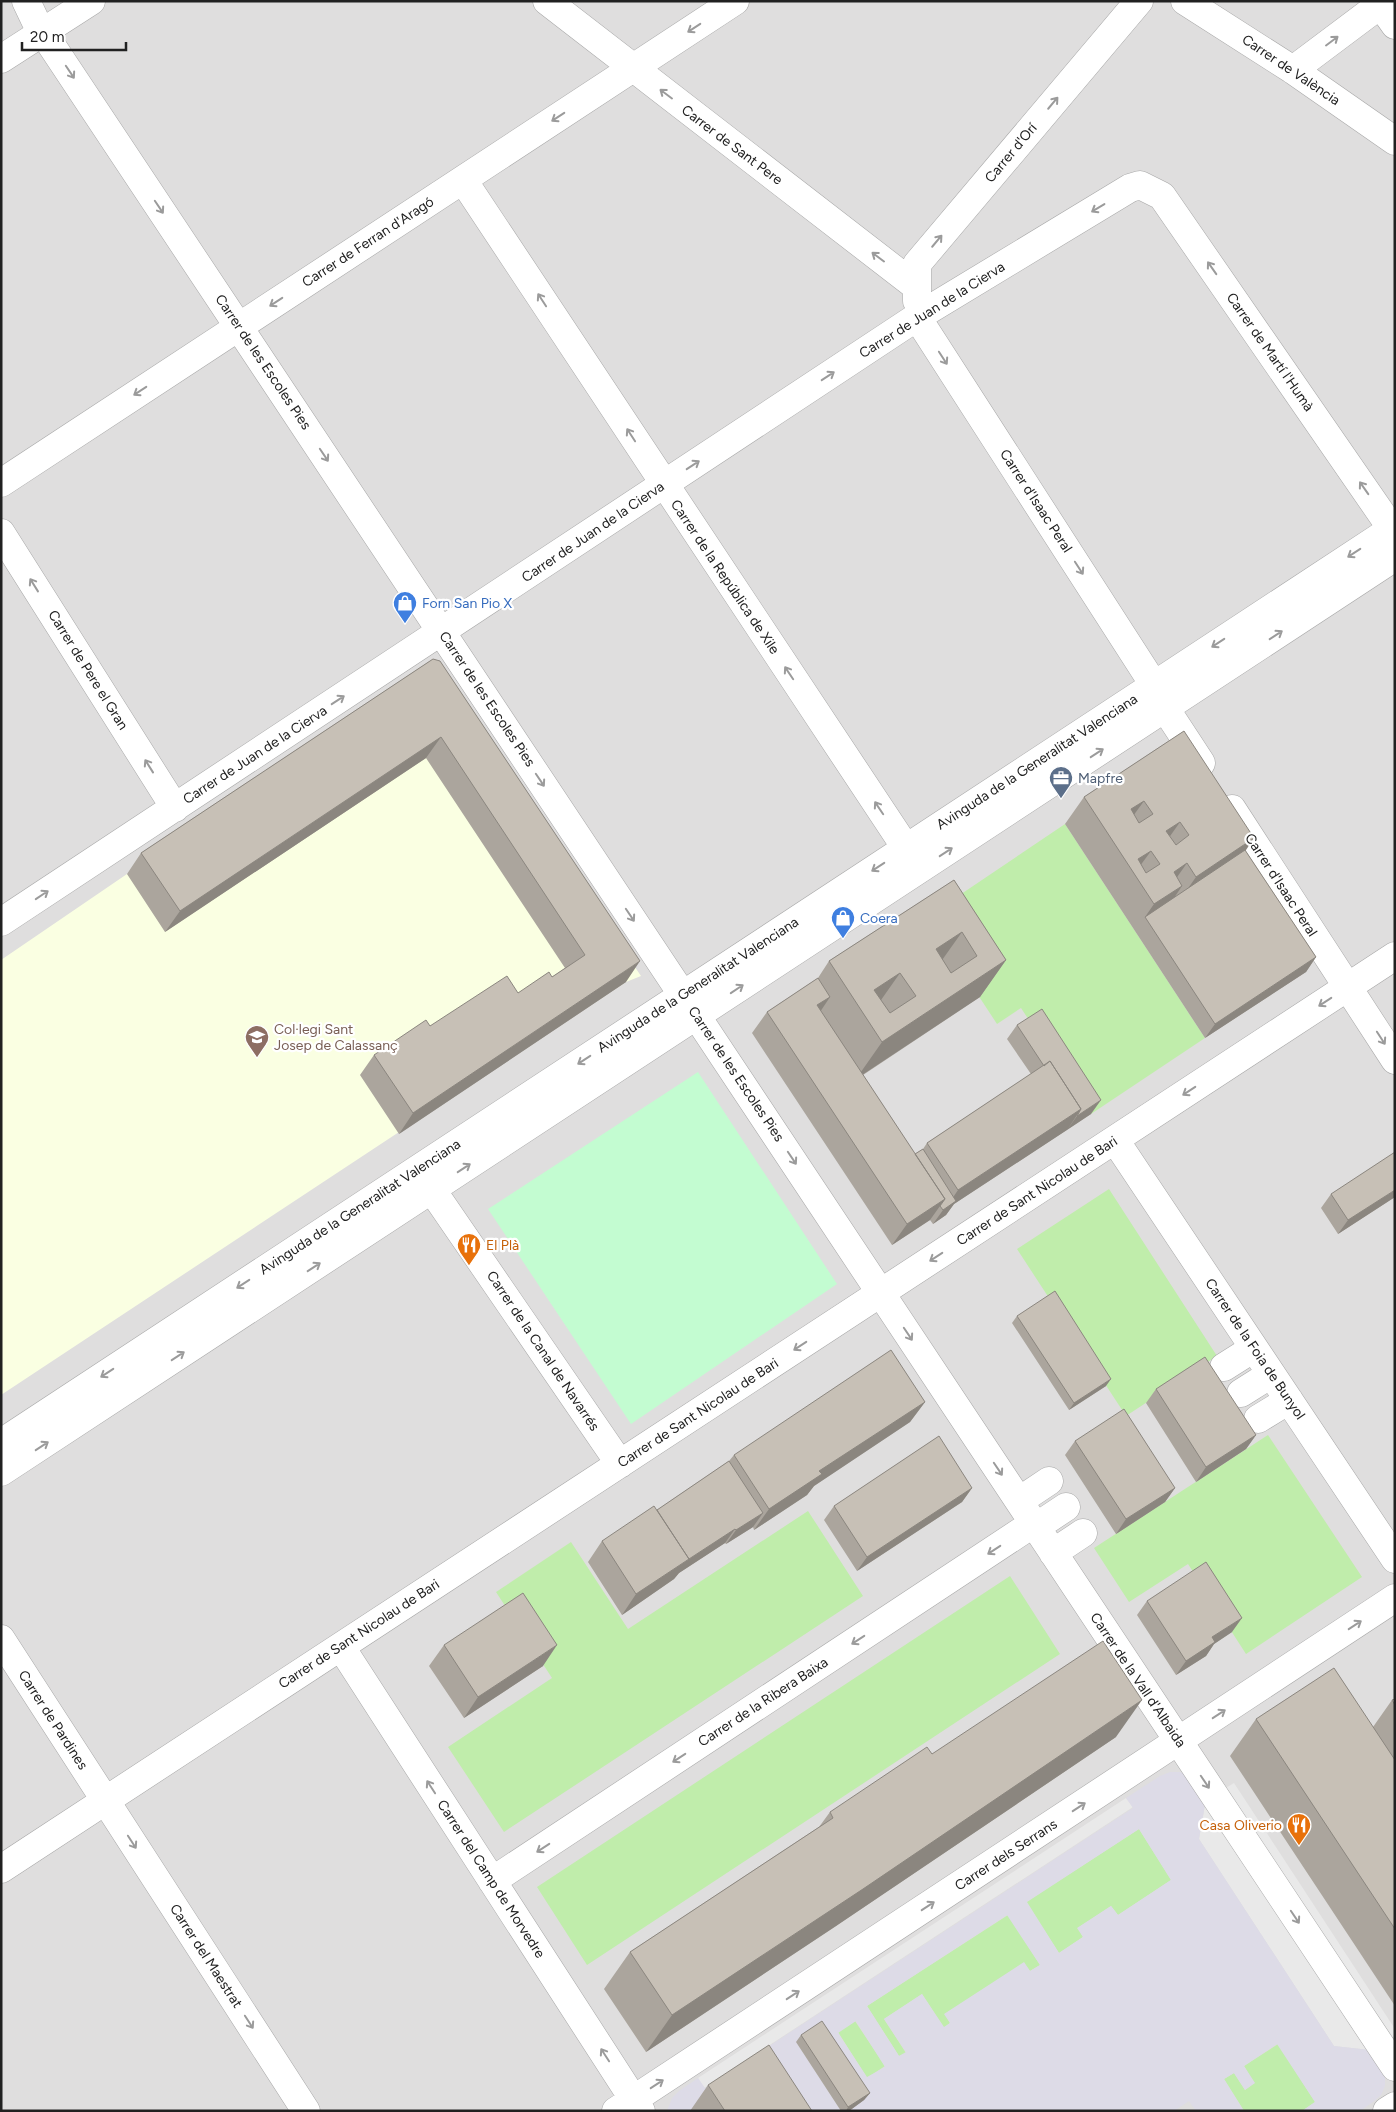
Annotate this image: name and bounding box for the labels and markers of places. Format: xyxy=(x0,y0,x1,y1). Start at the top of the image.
shop icon: Forn San Pio X xyxy=(392,590,418,624)
place label: Forn San Pio X xyxy=(422,595,513,612)
office icon: Mapfre xyxy=(1048,765,1074,799)
place label: Mapfre xyxy=(1078,770,1123,787)
shop icon: Coera xyxy=(830,905,856,939)
place label: Coera xyxy=(860,910,898,927)
place label: Col·legi Sant Josep de Calassanç xyxy=(274,1021,398,1054)
school or university icon: Col·legi Sant Josep de Calassanç xyxy=(244,1024,270,1058)
restaurant icon: El Plà xyxy=(456,1232,482,1266)
place label: El Plà xyxy=(486,1237,519,1254)
restaurant icon: Casa Oliverio xyxy=(1286,1812,1312,1846)
place label: Casa Oliverio xyxy=(1200,1817,1282,1834)

